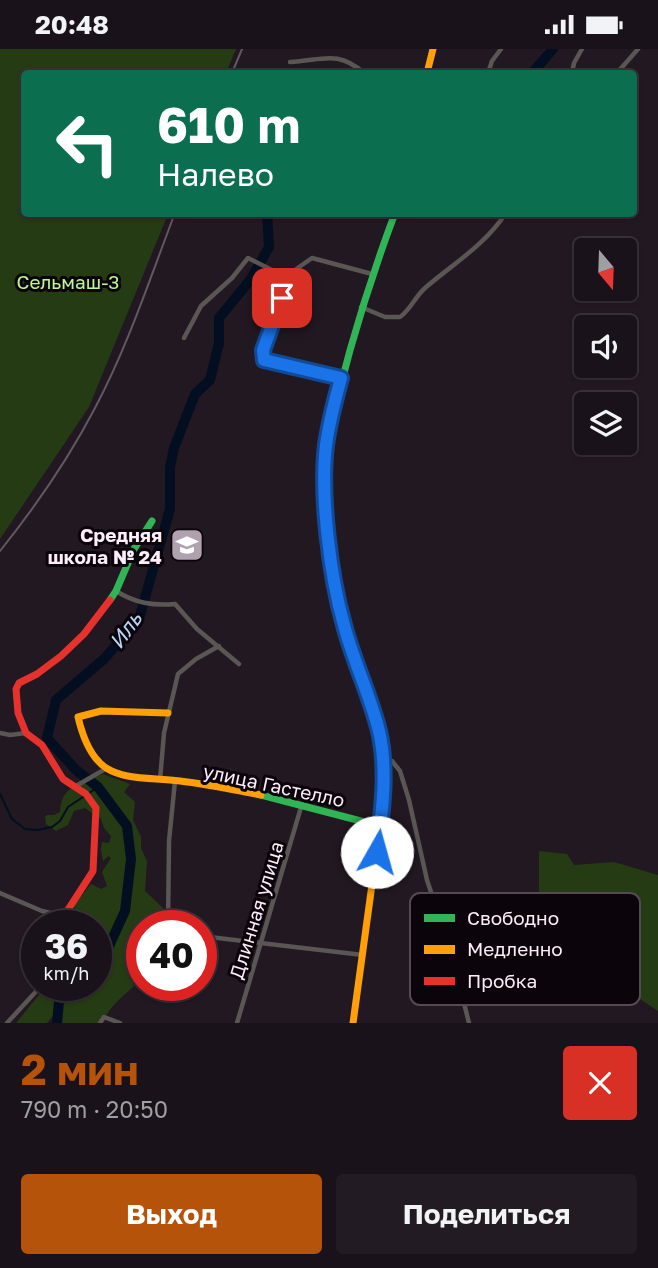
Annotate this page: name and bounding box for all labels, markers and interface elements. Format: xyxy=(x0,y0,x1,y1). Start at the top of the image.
text: 20:48 xyxy=(35,9,109,40)
text: 610 m xyxy=(157,95,300,154)
icon: left xyxy=(42,98,133,189)
text: Налево xyxy=(157,155,274,193)
north arrow xyxy=(574,238,637,301)
map controls xyxy=(574,238,637,455)
pin xyxy=(252,268,312,328)
park label: Сельмаш-3 xyxy=(17,270,119,293)
icon: arrive xyxy=(263,279,301,317)
button: sound xyxy=(574,315,637,378)
button: layers xyxy=(574,392,637,455)
place label: Средняя школа № 24 xyxy=(48,523,162,568)
school or university icon: Средняя школа № 24 xyxy=(168,526,206,564)
water label: Иль xyxy=(103,606,148,654)
street label: улица Гастелло xyxy=(201,759,347,811)
position arrow xyxy=(340,815,414,889)
street label: Длинная улица xyxy=(224,838,288,982)
legend xyxy=(410,893,640,1005)
text: Свободно xyxy=(467,906,559,929)
speed limit sign: 40 xyxy=(126,910,217,1001)
text: 36 xyxy=(45,925,88,967)
text: Медленно xyxy=(467,937,563,960)
text: km/h xyxy=(44,962,89,984)
text: Пробка xyxy=(467,969,537,992)
text: 2 мин xyxy=(21,1044,139,1094)
button: close xyxy=(563,1046,637,1120)
text: 790 m · 20:50 xyxy=(21,1095,168,1123)
button: Выход xyxy=(21,1174,322,1254)
button: Поделиться xyxy=(336,1174,637,1254)

